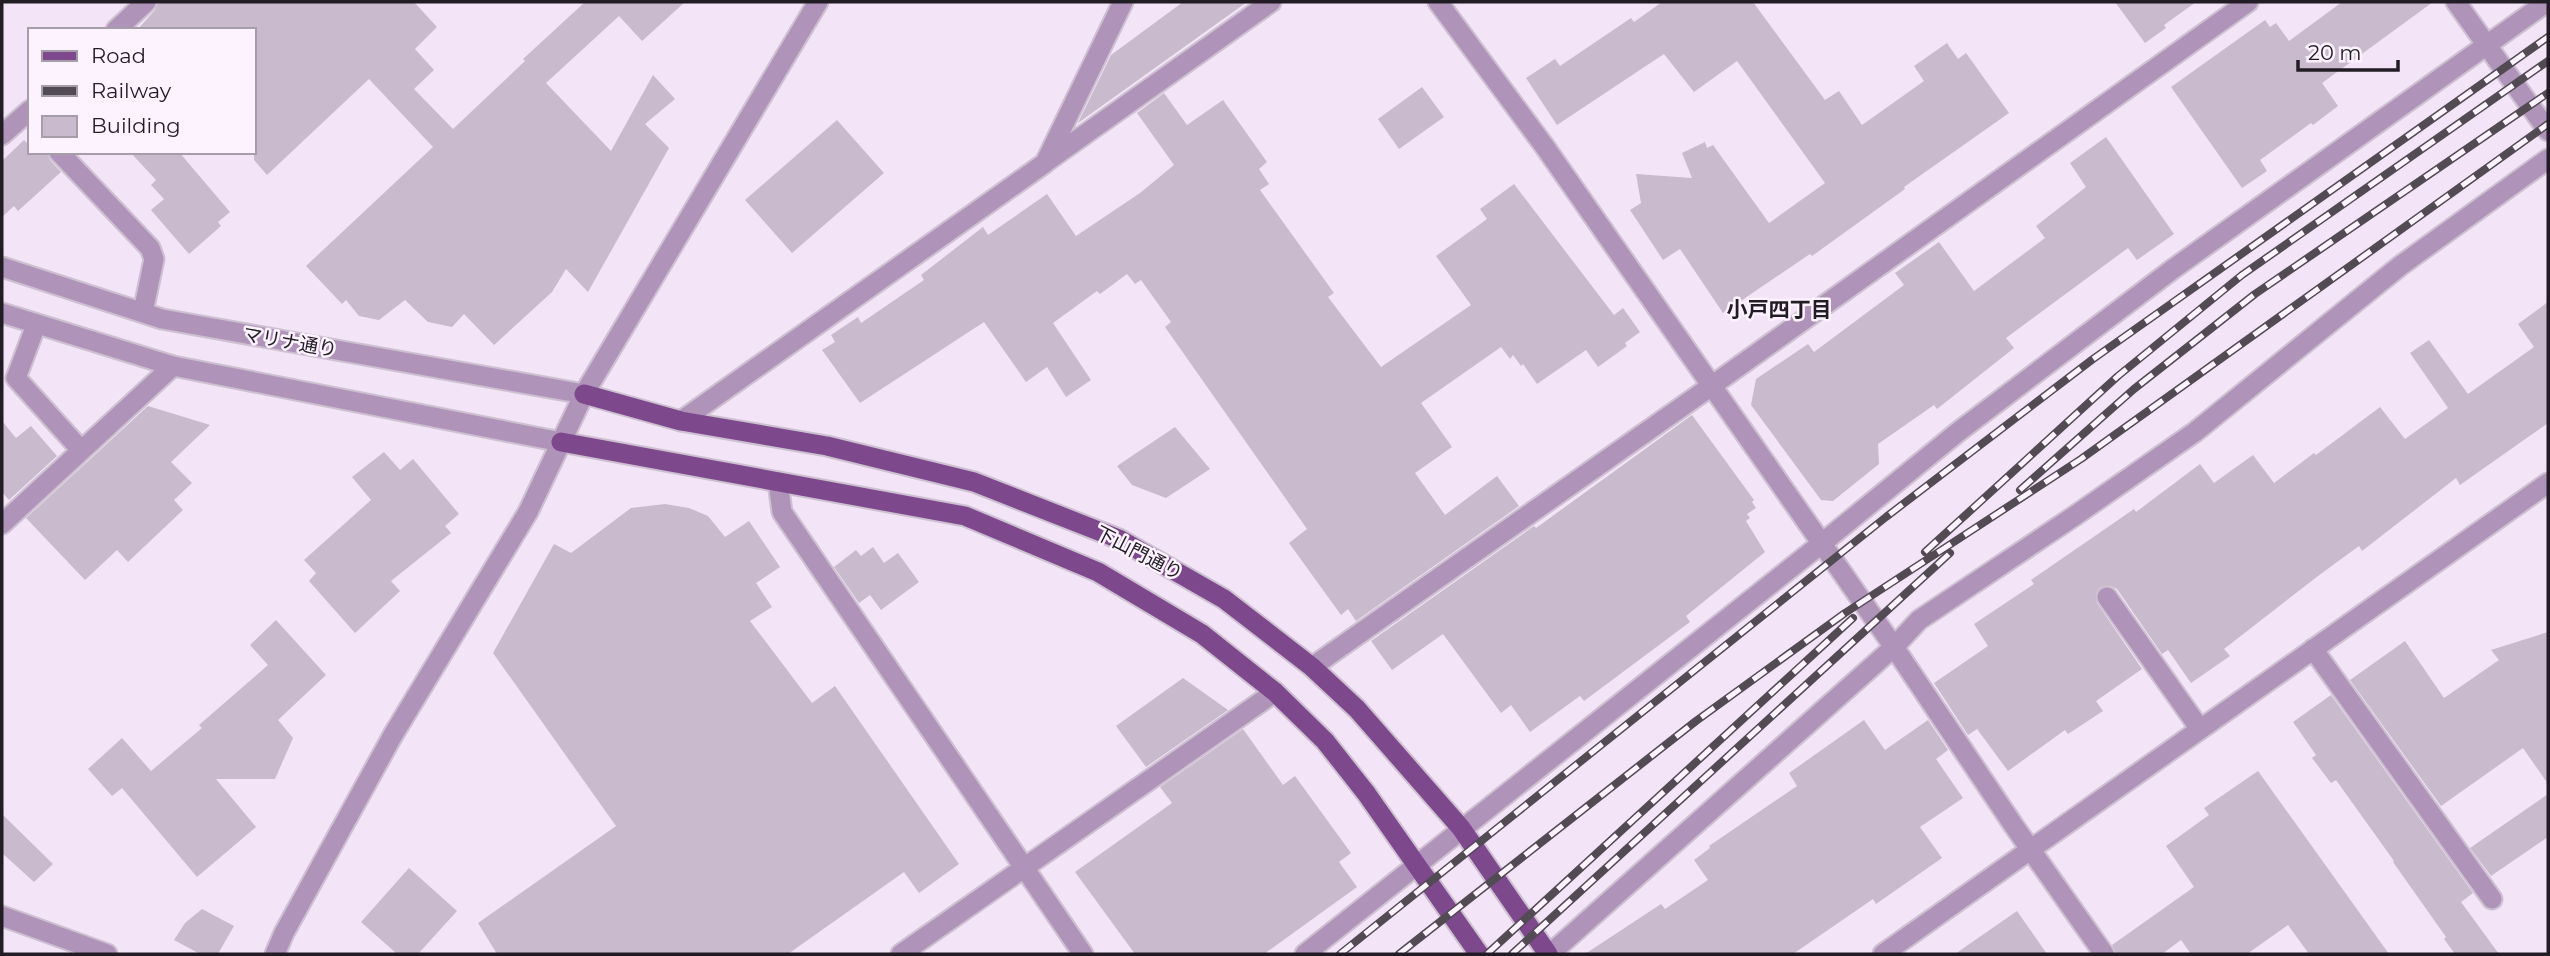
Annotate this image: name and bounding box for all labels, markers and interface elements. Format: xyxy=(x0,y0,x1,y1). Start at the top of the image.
legend xyxy=(28,28,256,154)
scale bar xyxy=(2298,28,2398,72)
text: 20 m xyxy=(2308,40,2362,65)
text: Road xyxy=(91,43,146,68)
text: Railway xyxy=(91,78,172,103)
text: Building xyxy=(91,113,181,138)
district label: 小戸四丁目 xyxy=(1727,297,1832,322)
street label: マリナ通り xyxy=(241,322,339,362)
street label: 下山門通り xyxy=(1091,521,1187,585)

